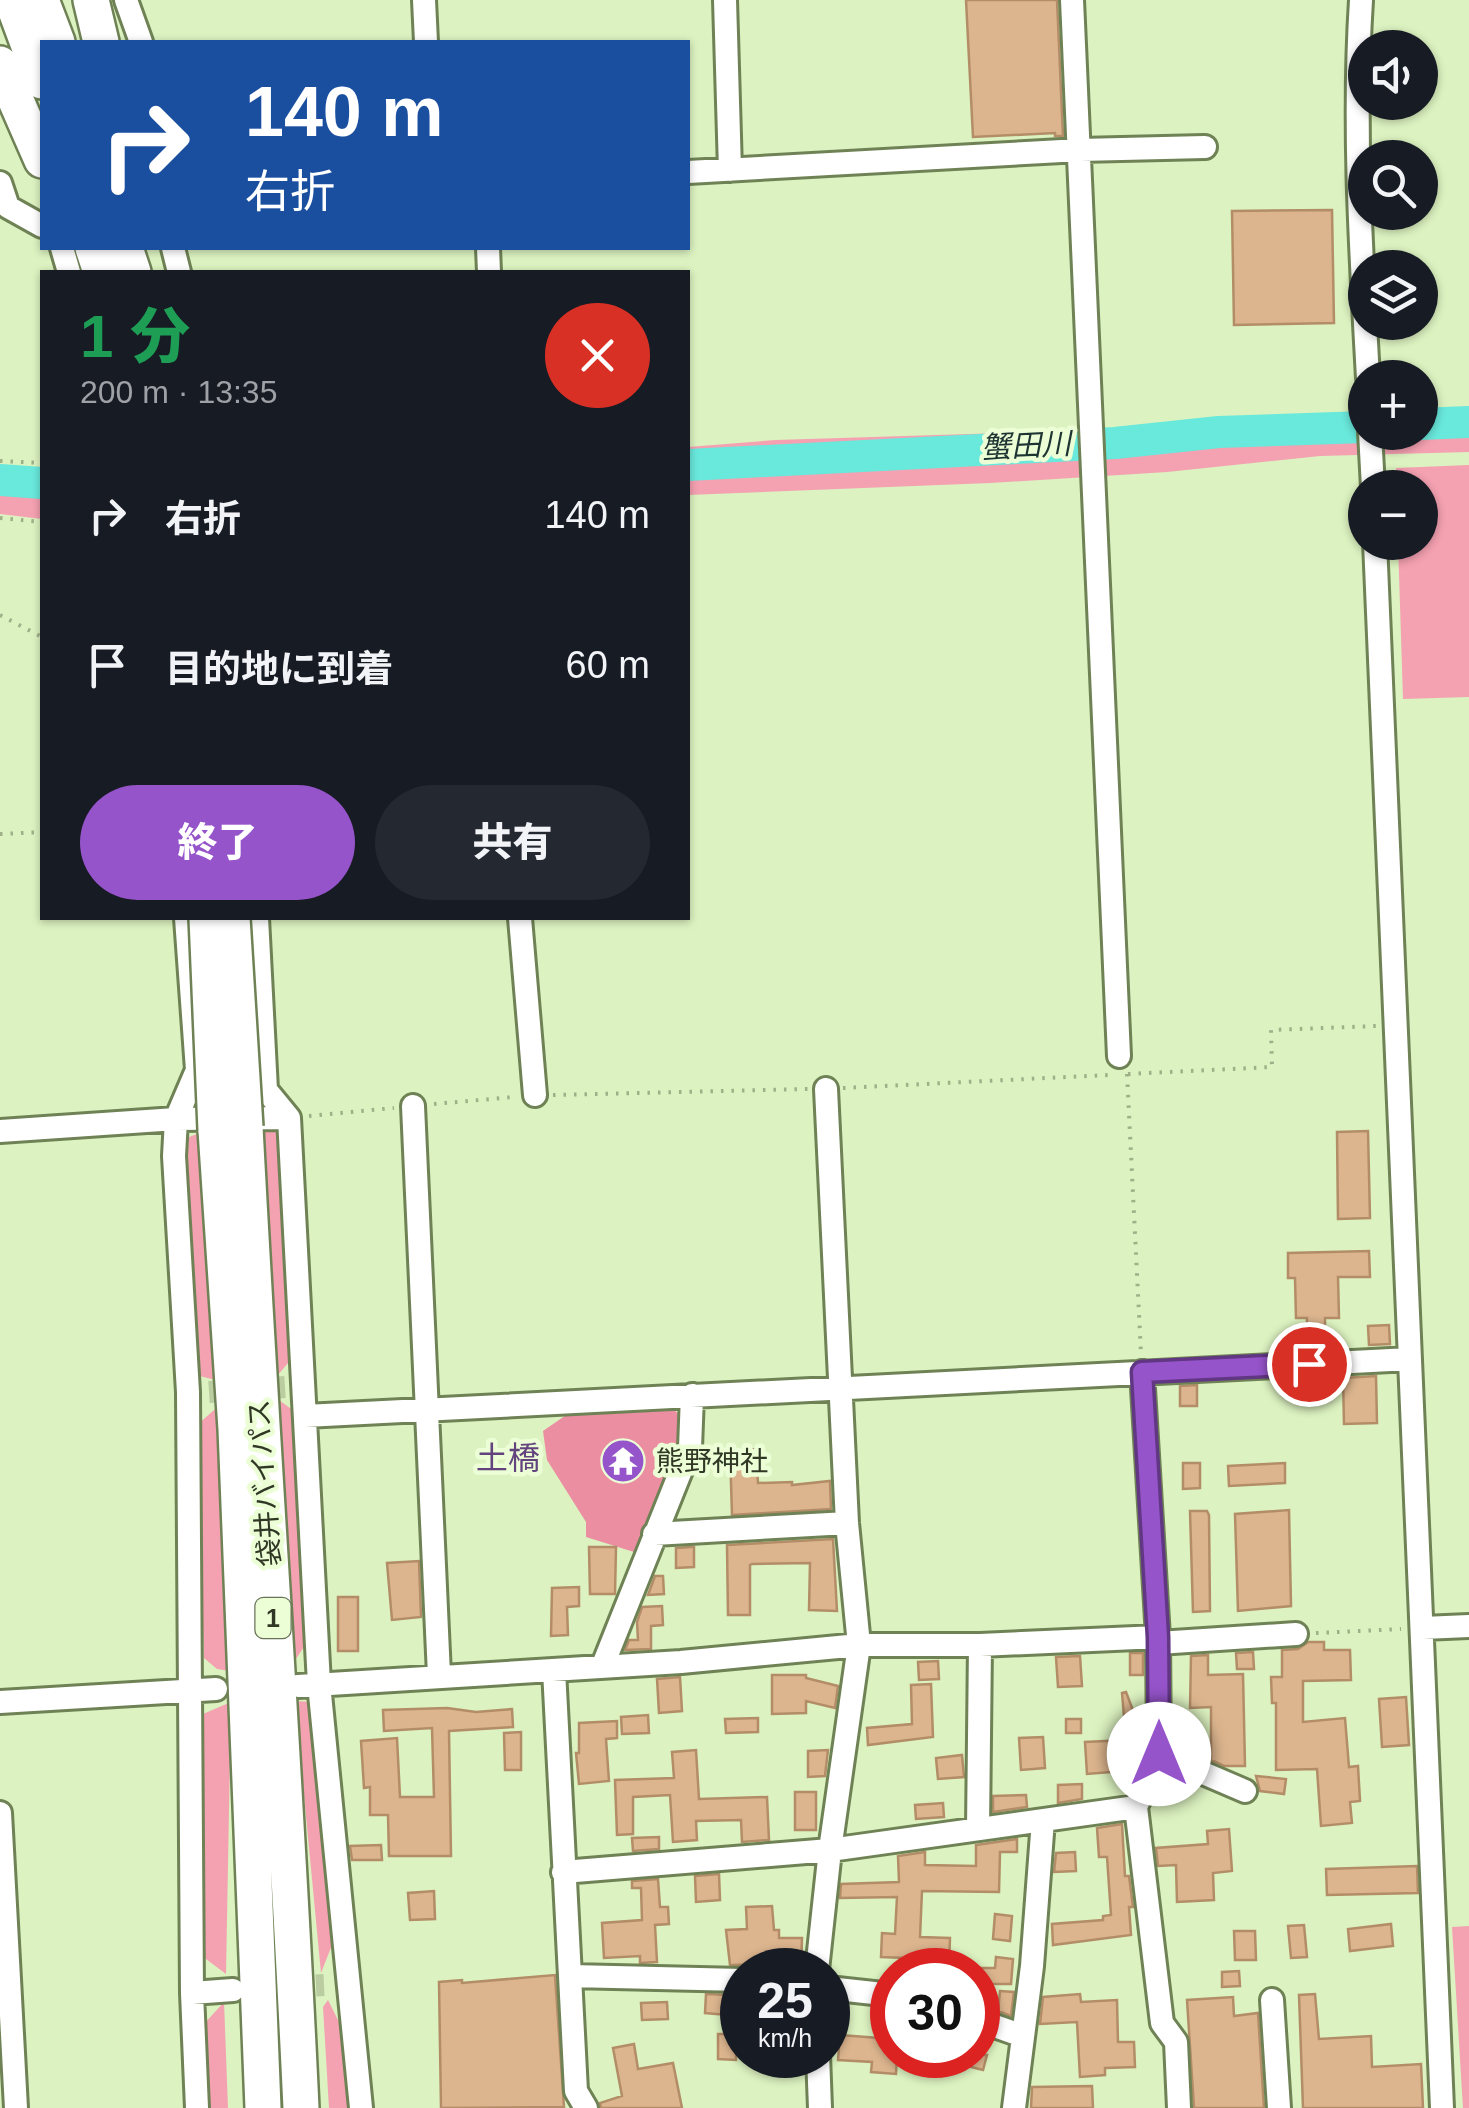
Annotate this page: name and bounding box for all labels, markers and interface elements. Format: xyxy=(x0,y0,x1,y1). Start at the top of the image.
map controls xyxy=(1348,30,1438,560)
button: sound xyxy=(1348,30,1438,120)
text: 140 m xyxy=(245,73,443,151)
icon: right xyxy=(80,80,210,210)
button: search xyxy=(1348,140,1438,230)
text: 右折 xyxy=(245,166,335,217)
button: layers xyxy=(1348,250,1438,340)
text: 1 分 xyxy=(80,303,190,370)
button: close xyxy=(545,303,650,408)
button: + xyxy=(1348,360,1438,450)
text: 200 m · 13:35 xyxy=(80,374,277,410)
water label: 蟹田川 xyxy=(980,427,1075,464)
button: − xyxy=(1348,470,1438,560)
icon: right xyxy=(80,488,135,543)
text: 140 m xyxy=(544,494,650,536)
text: 右折 xyxy=(165,498,241,540)
icon: arrive xyxy=(80,638,135,693)
text: 60 m xyxy=(566,644,650,686)
text: 目的地に到着 xyxy=(165,648,393,690)
button: 終了 xyxy=(80,785,355,900)
button: 共有 xyxy=(375,785,650,900)
pin xyxy=(1267,1322,1352,1407)
icon: arrive xyxy=(1282,1337,1337,1392)
street label: 袋井バイパス xyxy=(243,1398,286,1568)
temple icon: 熊野神社 xyxy=(600,1438,646,1484)
district label: 土橋 xyxy=(476,1440,540,1476)
place label: 熊野神社 xyxy=(656,1446,768,1477)
road number: 1 xyxy=(256,1598,290,1638)
position arrow xyxy=(1107,1702,1211,1806)
speed limit sign: 30 xyxy=(870,1948,1000,2078)
text: 25 xyxy=(757,1973,813,2029)
text: km/h xyxy=(758,2024,812,2052)

